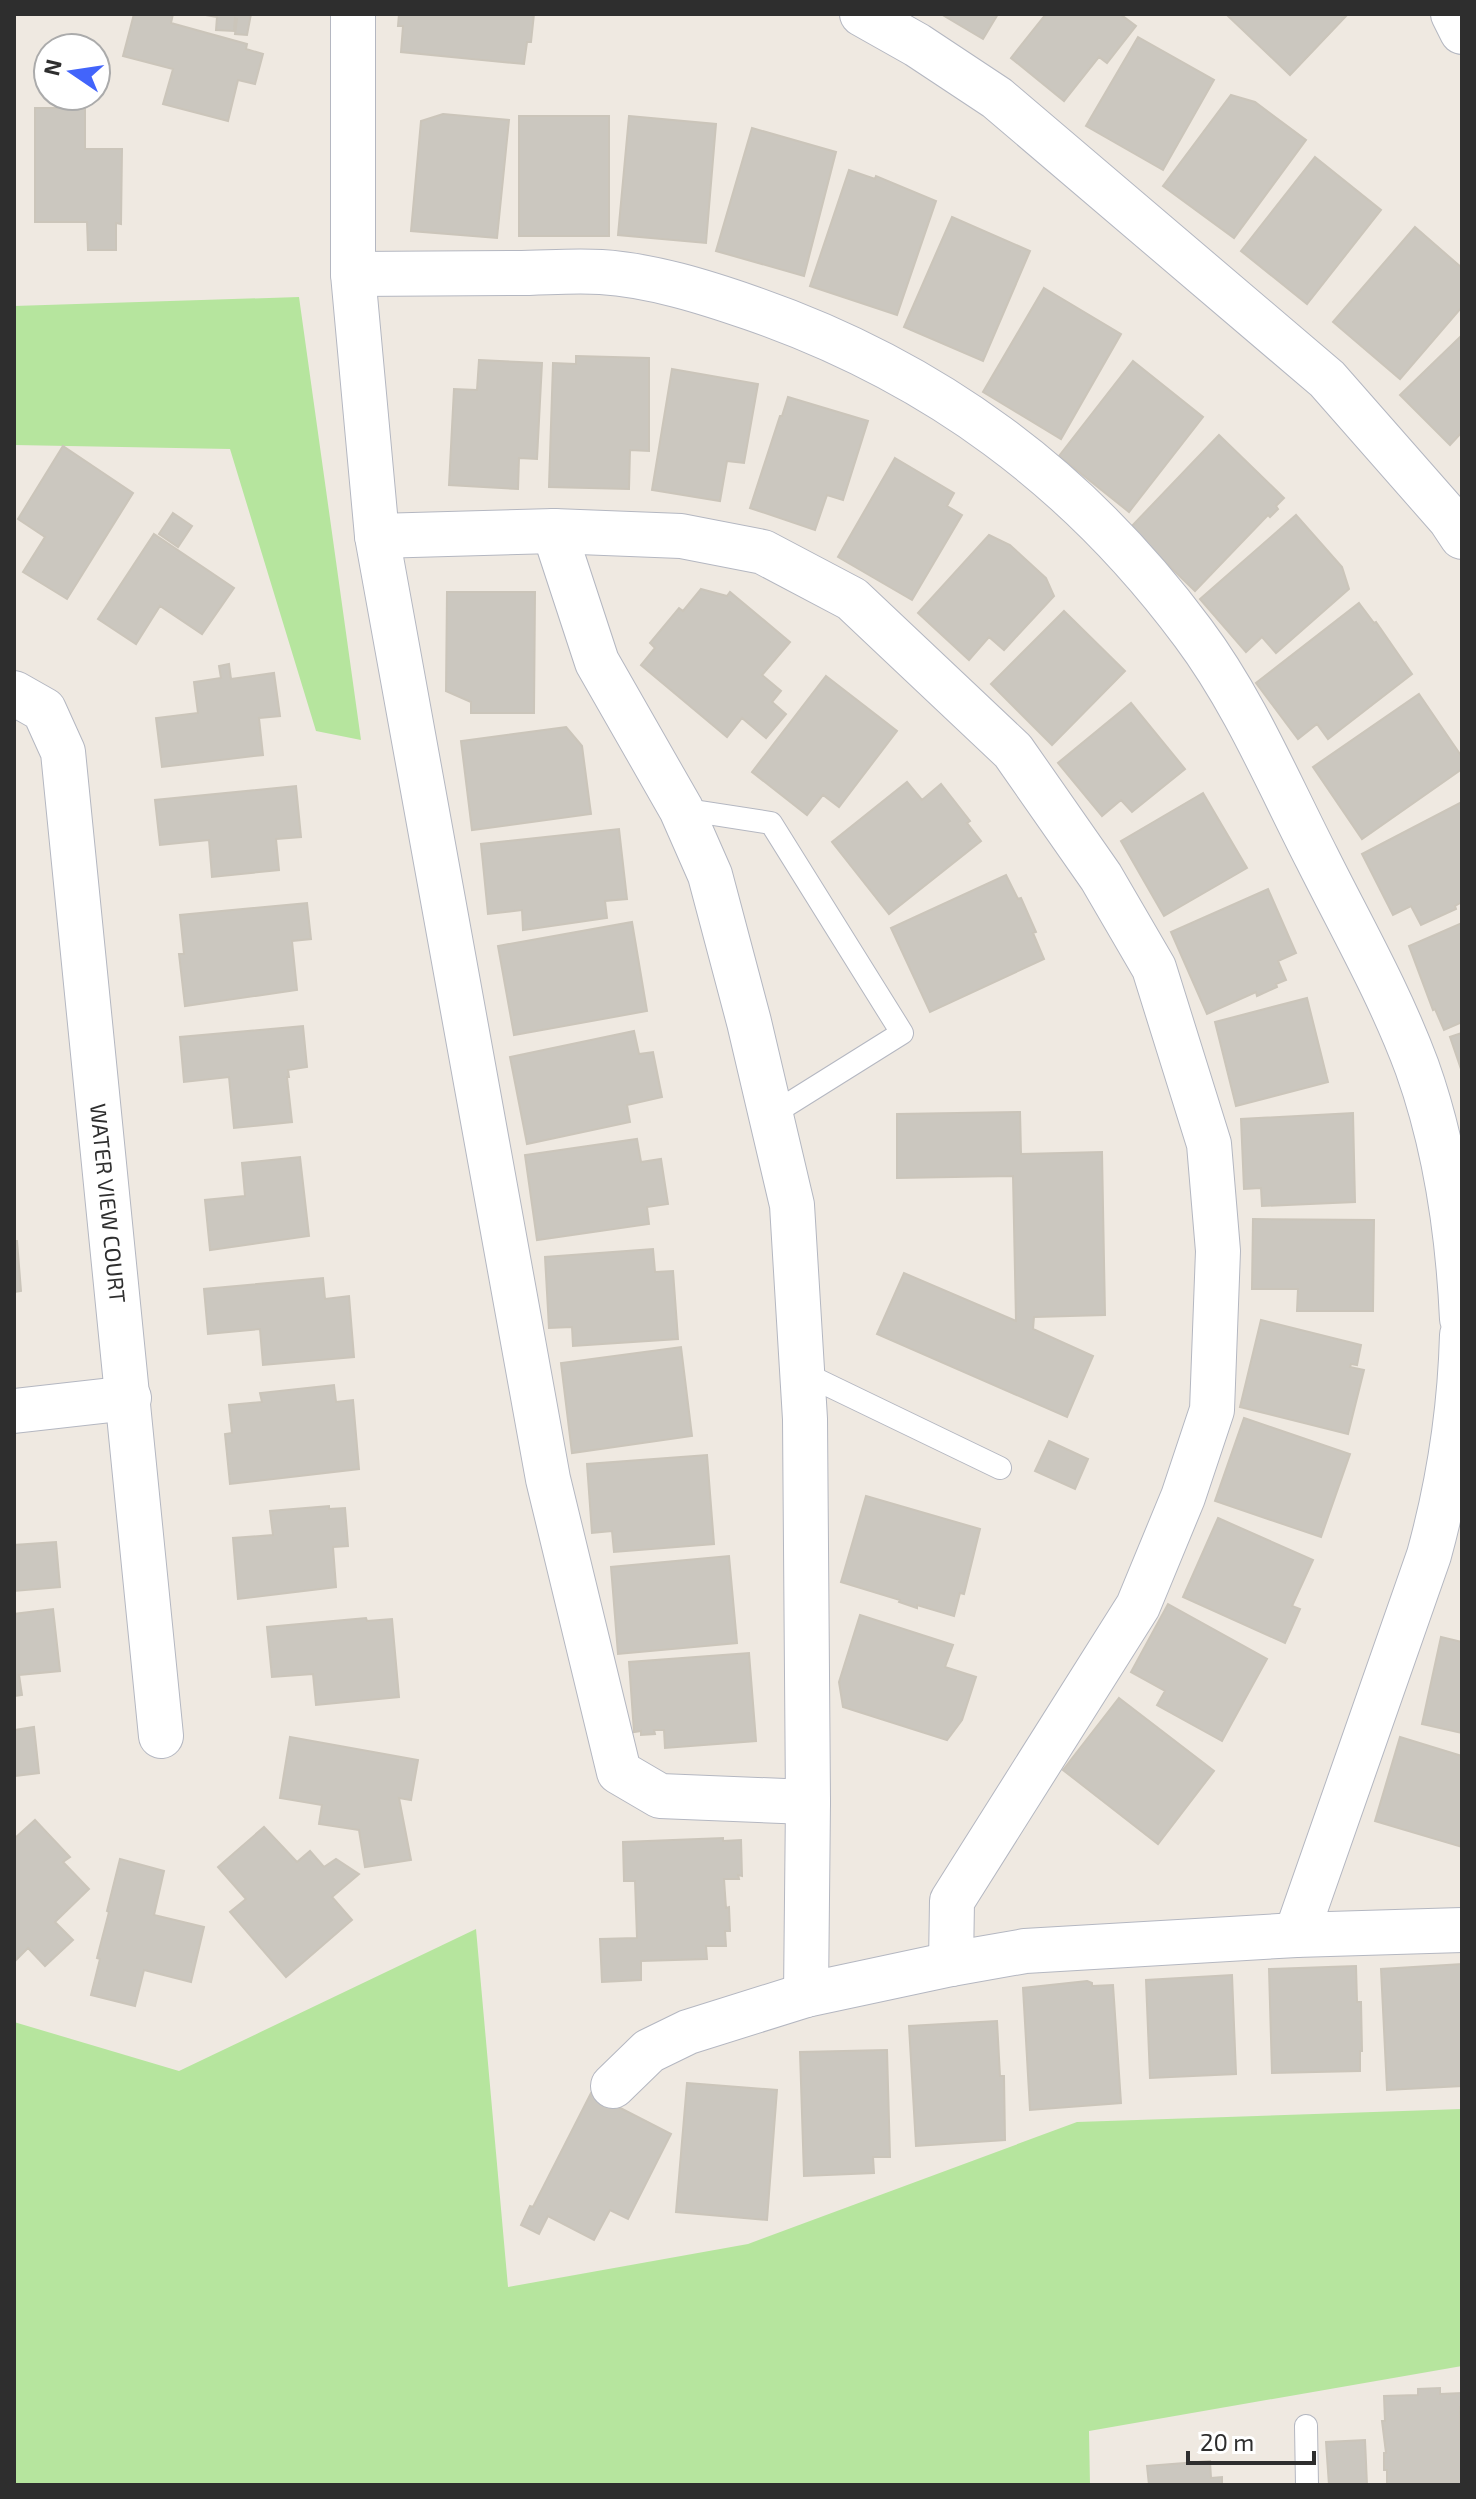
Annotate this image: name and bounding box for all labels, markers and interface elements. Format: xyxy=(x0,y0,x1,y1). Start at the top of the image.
north arrow xyxy=(32,32,112,112)
text: N xyxy=(37,57,66,78)
street label: WATER VIEW COURT xyxy=(86,1102,132,1304)
scale bar xyxy=(1188,2415,1314,2465)
text: 20 m xyxy=(1200,2427,1254,2456)

